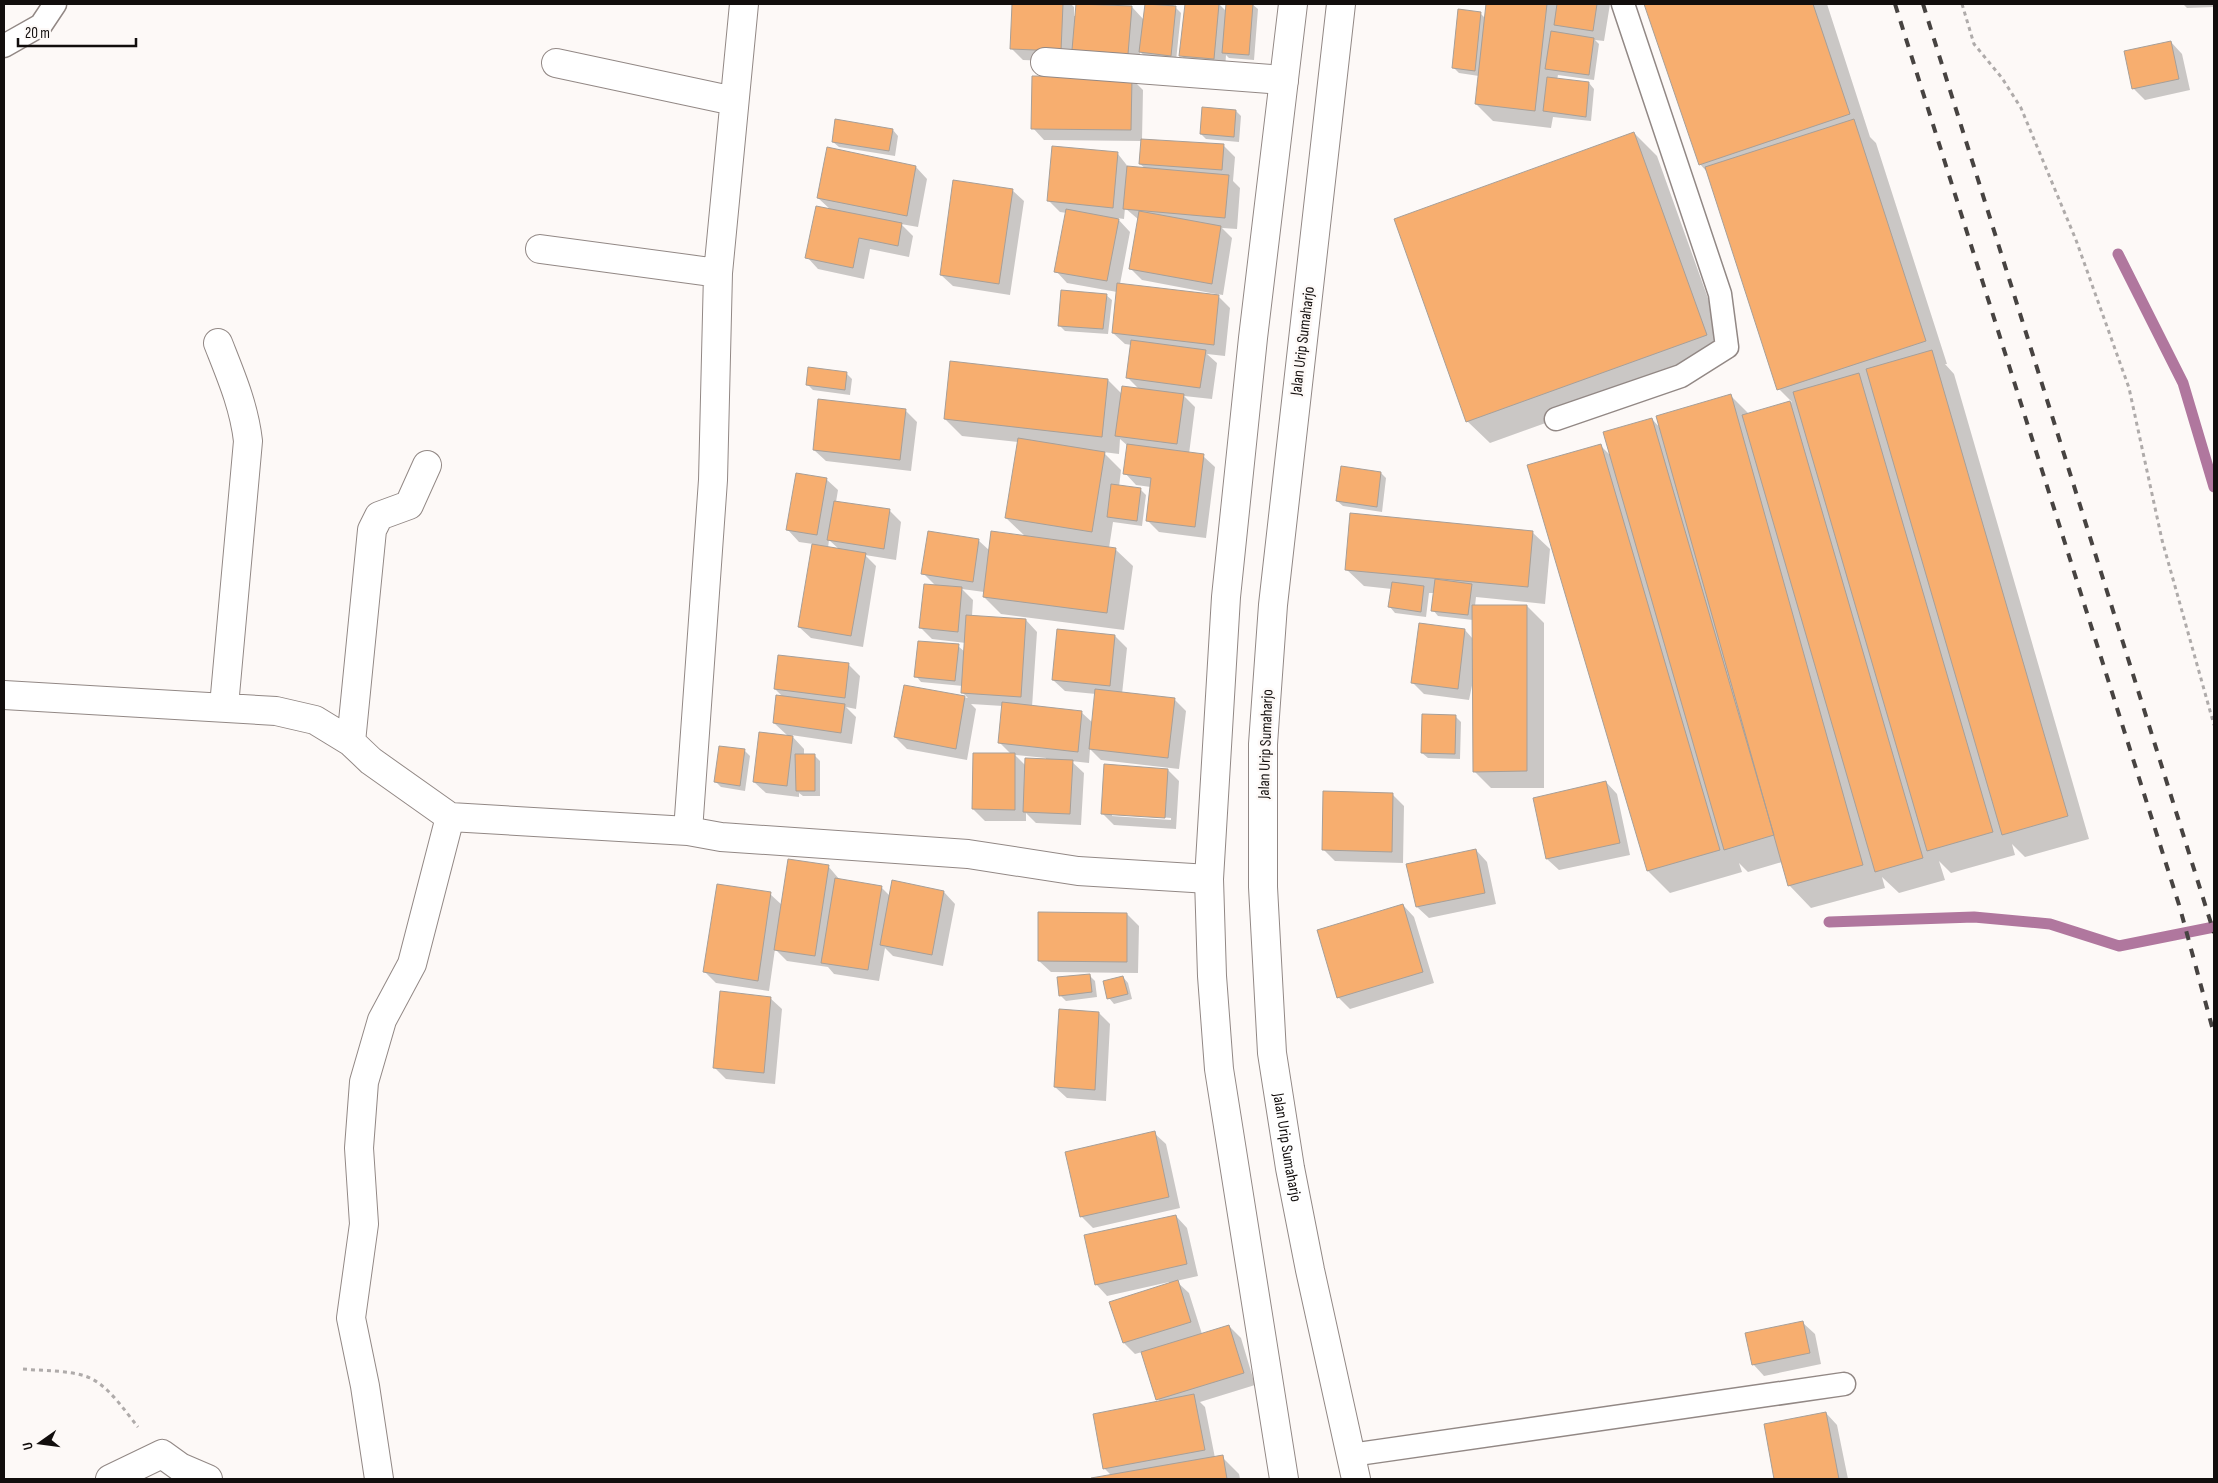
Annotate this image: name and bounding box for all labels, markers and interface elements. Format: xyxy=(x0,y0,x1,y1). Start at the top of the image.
scale bar xyxy=(18,15,135,47)
text: 20 m xyxy=(25,24,50,43)
street label: Jalan Urip Sumaharjo xyxy=(1287,285,1319,398)
street label: Jalan Urip Sumaharjo xyxy=(1255,689,1277,800)
street label: Jalan Urip Sumaharjo xyxy=(1269,1091,1306,1203)
north arrow xyxy=(15,1418,65,1468)
text: U xyxy=(19,1440,37,1452)

